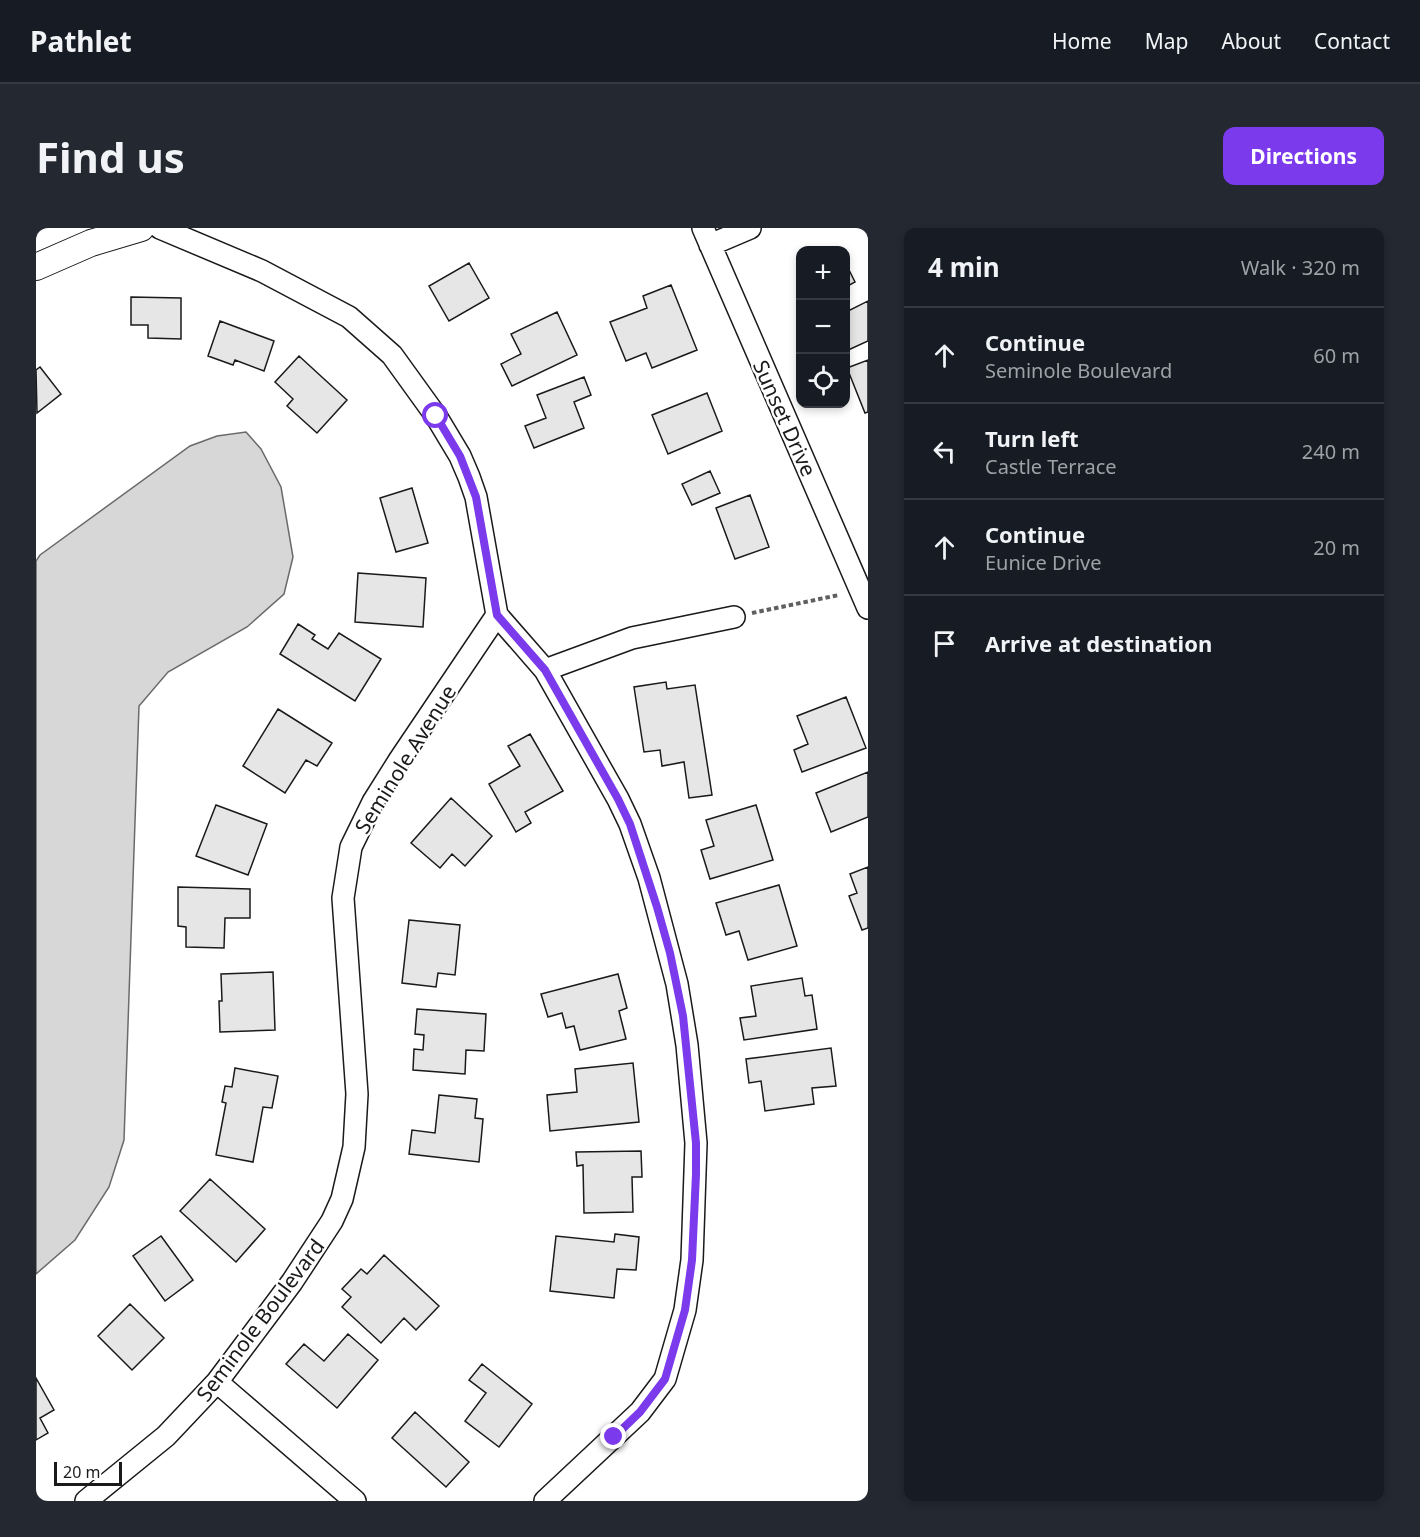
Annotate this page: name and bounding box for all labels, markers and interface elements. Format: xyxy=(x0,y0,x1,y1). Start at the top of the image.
text: Pathlet xyxy=(30,22,132,60)
text: Home xyxy=(1052,27,1112,55)
text: Map xyxy=(1145,27,1188,55)
text: About xyxy=(1221,27,1281,55)
text: Contact xyxy=(1314,27,1390,55)
button: Directions xyxy=(1223,127,1384,185)
text: Find us xyxy=(36,128,185,185)
map controls xyxy=(796,246,850,408)
button: + xyxy=(796,246,850,300)
text: 4 min xyxy=(928,249,1000,285)
text: Walk · 320 m xyxy=(1241,254,1360,281)
button: − xyxy=(796,300,850,354)
text: Continue xyxy=(985,327,1085,357)
icon: ahead xyxy=(928,339,961,372)
text: 60 m xyxy=(1313,342,1360,369)
button: locate xyxy=(796,354,850,408)
street label: Sunset Drive xyxy=(747,355,823,481)
text: Seminole Boulevard xyxy=(985,357,1172,384)
route start xyxy=(422,402,448,428)
text: Turn left xyxy=(985,423,1079,453)
icon: left xyxy=(928,435,961,468)
text: 240 m xyxy=(1302,438,1360,465)
text: Castle Terrace xyxy=(985,453,1117,480)
text: Continue xyxy=(985,519,1085,549)
icon: ahead xyxy=(928,531,961,564)
text: 20 m xyxy=(1313,534,1360,561)
text: Eunice Drive xyxy=(985,549,1102,576)
icon: arrive xyxy=(928,627,961,660)
text: Arrive at destination xyxy=(985,628,1212,658)
street label: Seminole Avenue xyxy=(348,679,462,839)
street label: Seminole Boulevard xyxy=(190,1233,330,1407)
route end xyxy=(600,1423,626,1449)
scale bar xyxy=(54,1459,122,1486)
text: 20 m xyxy=(63,1461,100,1483)

